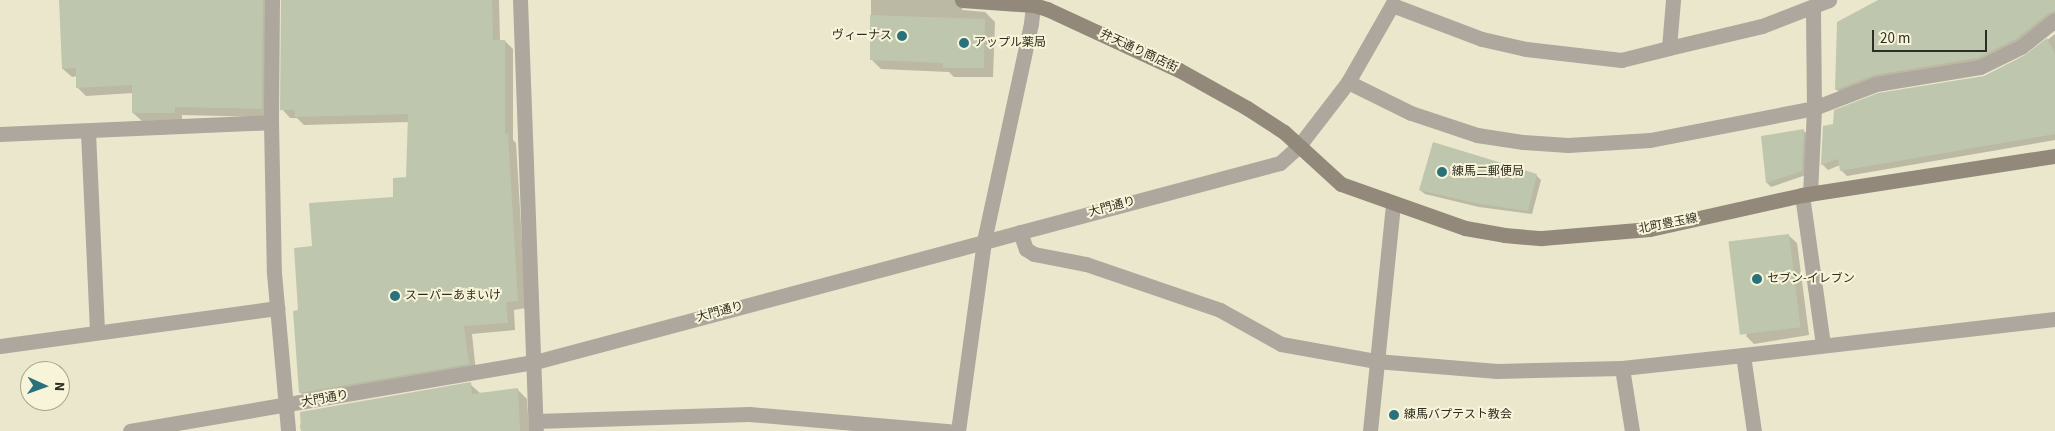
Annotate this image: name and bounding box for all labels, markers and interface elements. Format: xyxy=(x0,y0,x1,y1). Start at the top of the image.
scale bar xyxy=(1875,20,1990,52)
street label: 弁天通り商店街 xyxy=(1098,27,1180,75)
text: 20 m xyxy=(1880,28,1910,49)
place label: ヴィーナス xyxy=(832,29,892,43)
marker: ヴィーナス xyxy=(896,30,908,42)
place label: アップル薬局 xyxy=(974,36,1046,50)
marker: アップル薬局 xyxy=(958,37,970,49)
place label: 練馬二郵便局 xyxy=(1452,165,1524,179)
marker: 練馬二郵便局 xyxy=(1436,166,1448,178)
street label: 大門通り xyxy=(1087,194,1137,220)
street label: 北町豊玉線 xyxy=(1637,211,1699,237)
place label: セブン-イレブン xyxy=(1767,272,1855,286)
marker: セブン-イレブン xyxy=(1751,273,1763,285)
place label: スーパーあまいけ xyxy=(405,289,501,303)
marker: スーパーあまいけ xyxy=(389,290,401,302)
street label: 大門通り xyxy=(695,299,745,325)
north arrow xyxy=(20,361,70,411)
text: N xyxy=(49,381,69,391)
street label: 大門通り xyxy=(300,388,350,410)
place label: 練馬バプテスト教会 xyxy=(1404,408,1512,422)
marker: 練馬バプテスト教会 xyxy=(1388,409,1400,421)

